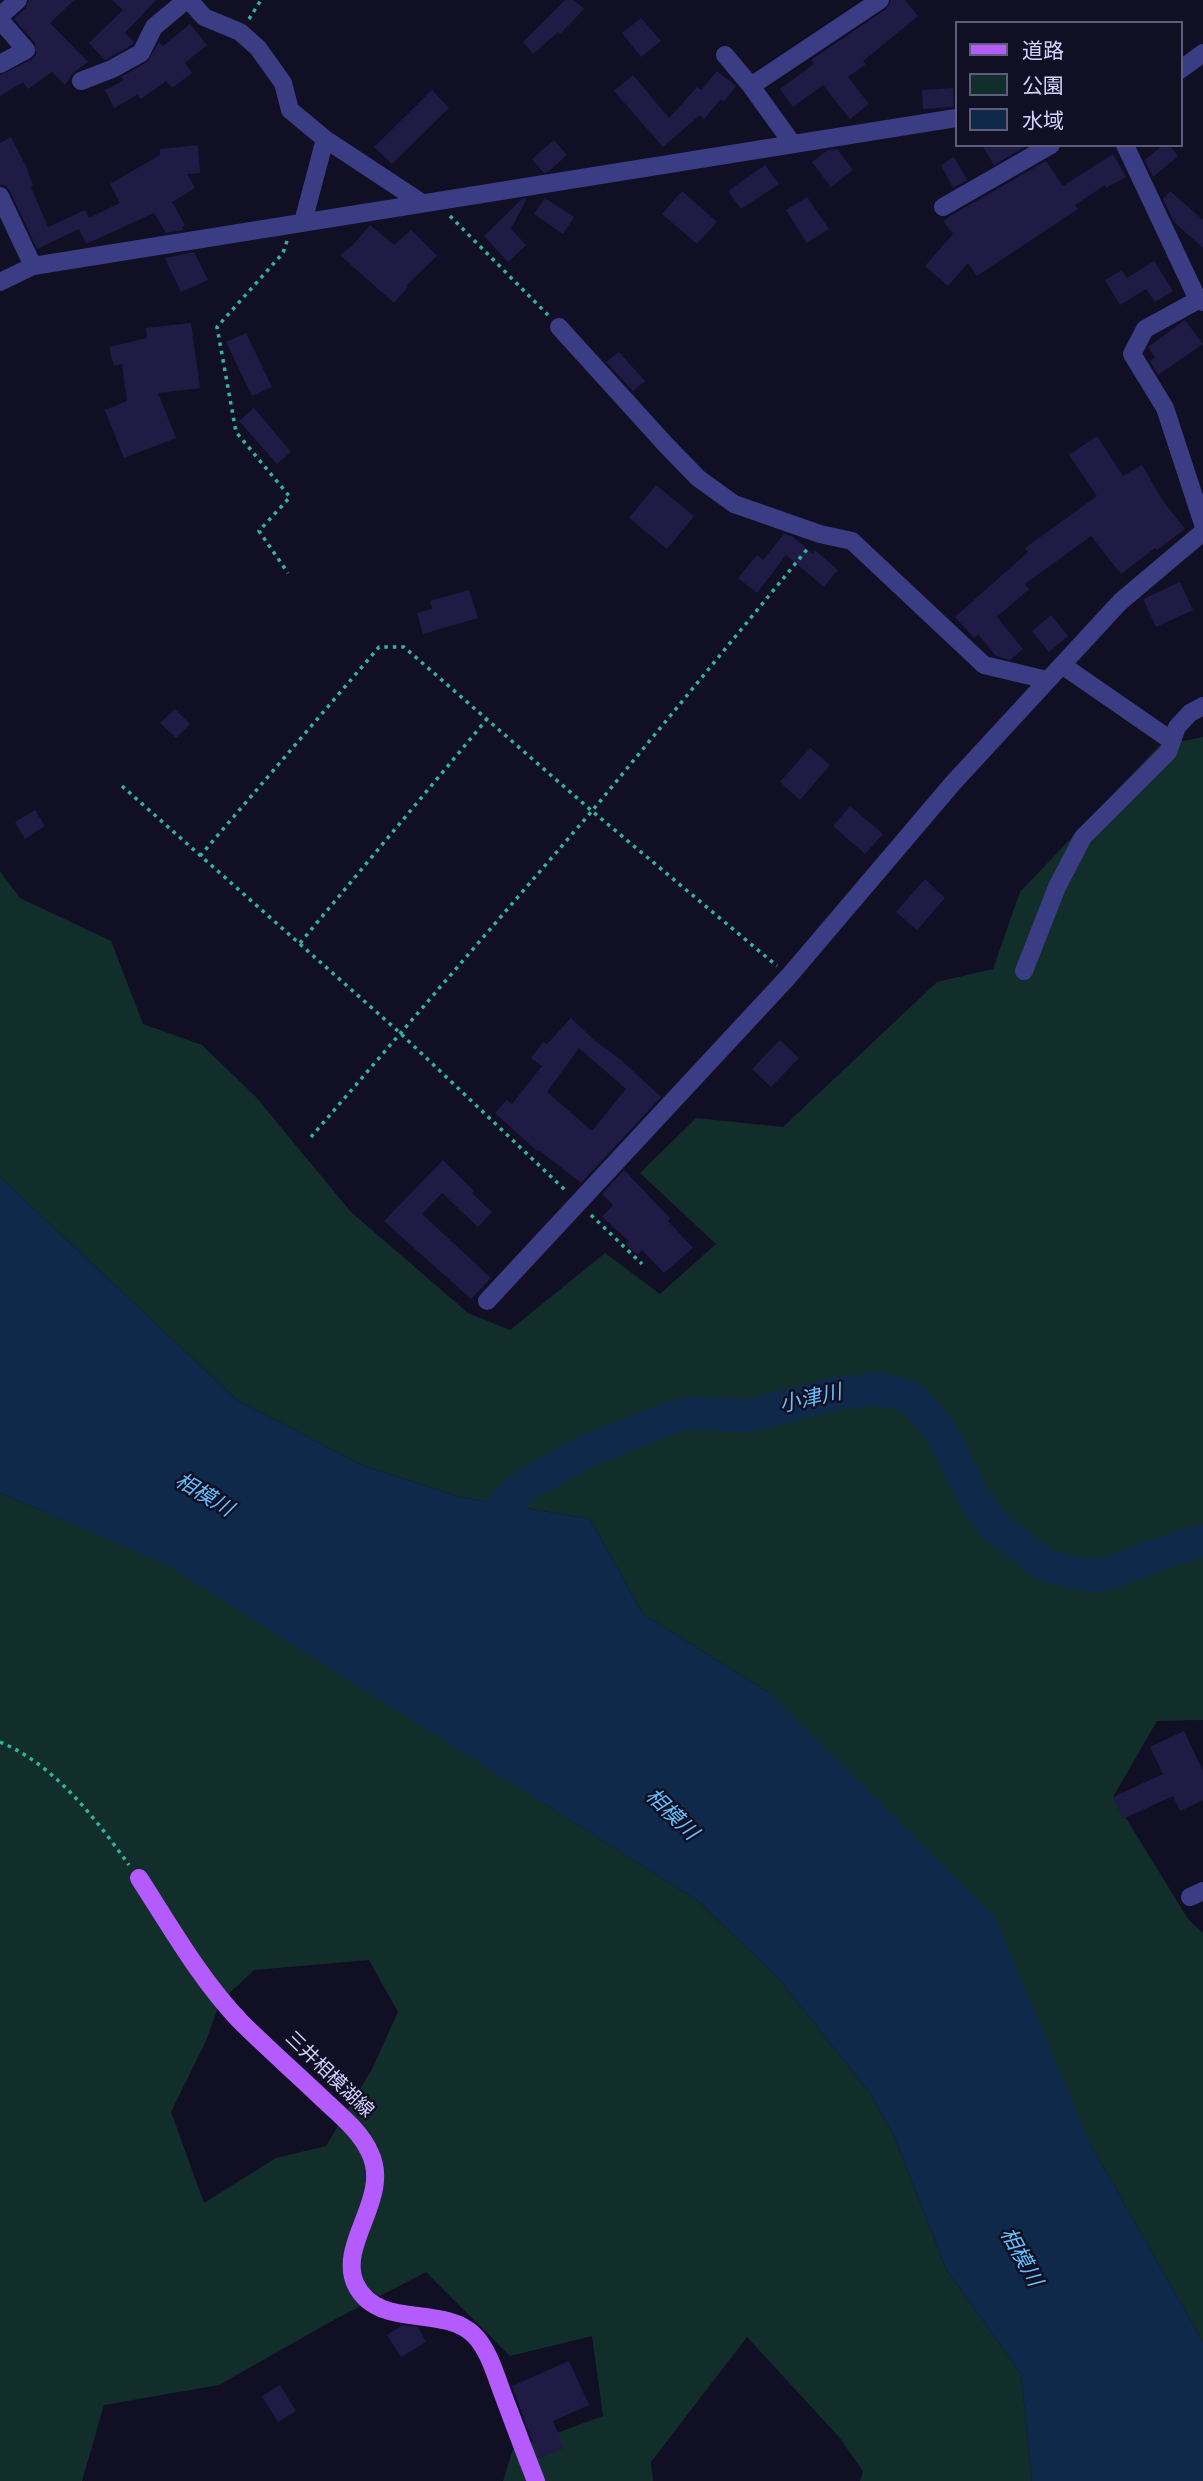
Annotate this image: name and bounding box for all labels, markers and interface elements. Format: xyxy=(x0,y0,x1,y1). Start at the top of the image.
legend xyxy=(954,21,1182,147)
text: 道路 xyxy=(1022,39,1064,66)
text: 公園 xyxy=(1022,74,1064,101)
text: 水域 xyxy=(1022,109,1064,136)
water label: 小津川 xyxy=(777,1382,845,1420)
water label: 相模川 xyxy=(170,1470,236,1524)
water label: 相模川 xyxy=(639,1785,701,1847)
street label: 三井相模湖線 xyxy=(279,2028,377,2124)
water label: 相模川 xyxy=(993,2224,1045,2292)

